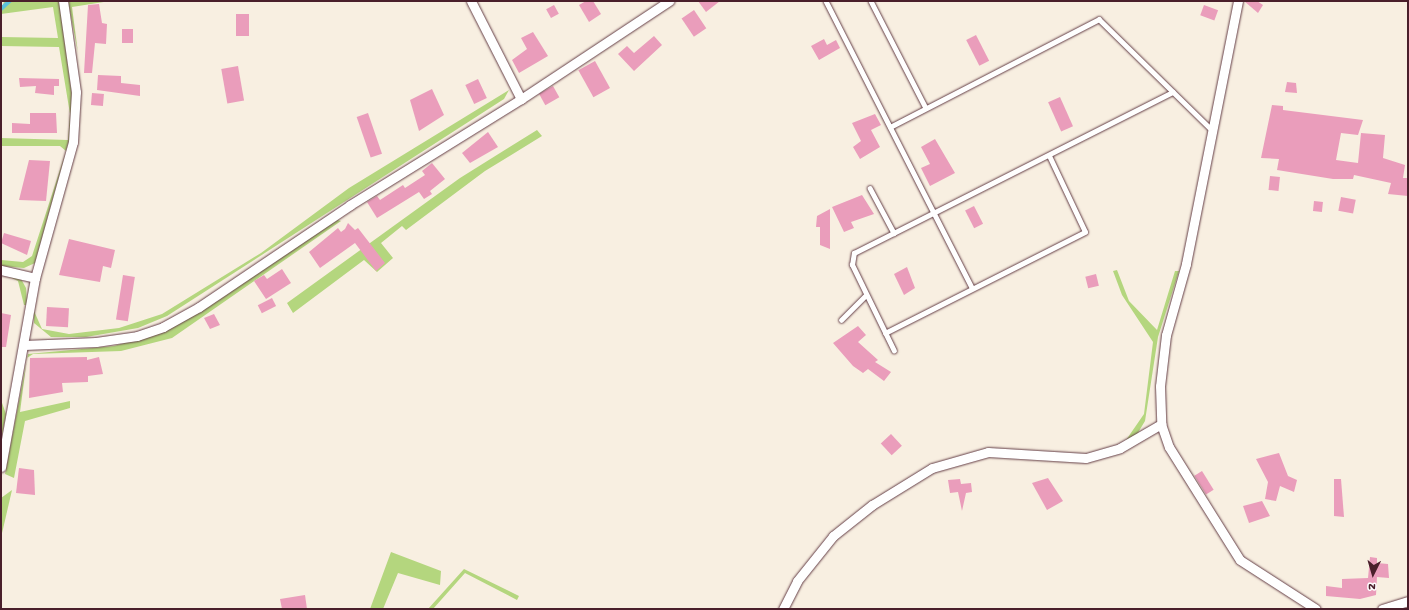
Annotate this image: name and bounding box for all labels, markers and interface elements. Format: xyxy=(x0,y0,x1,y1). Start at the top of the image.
north arrow xyxy=(1353,554,1393,594)
text: N xyxy=(1368,580,1376,592)

